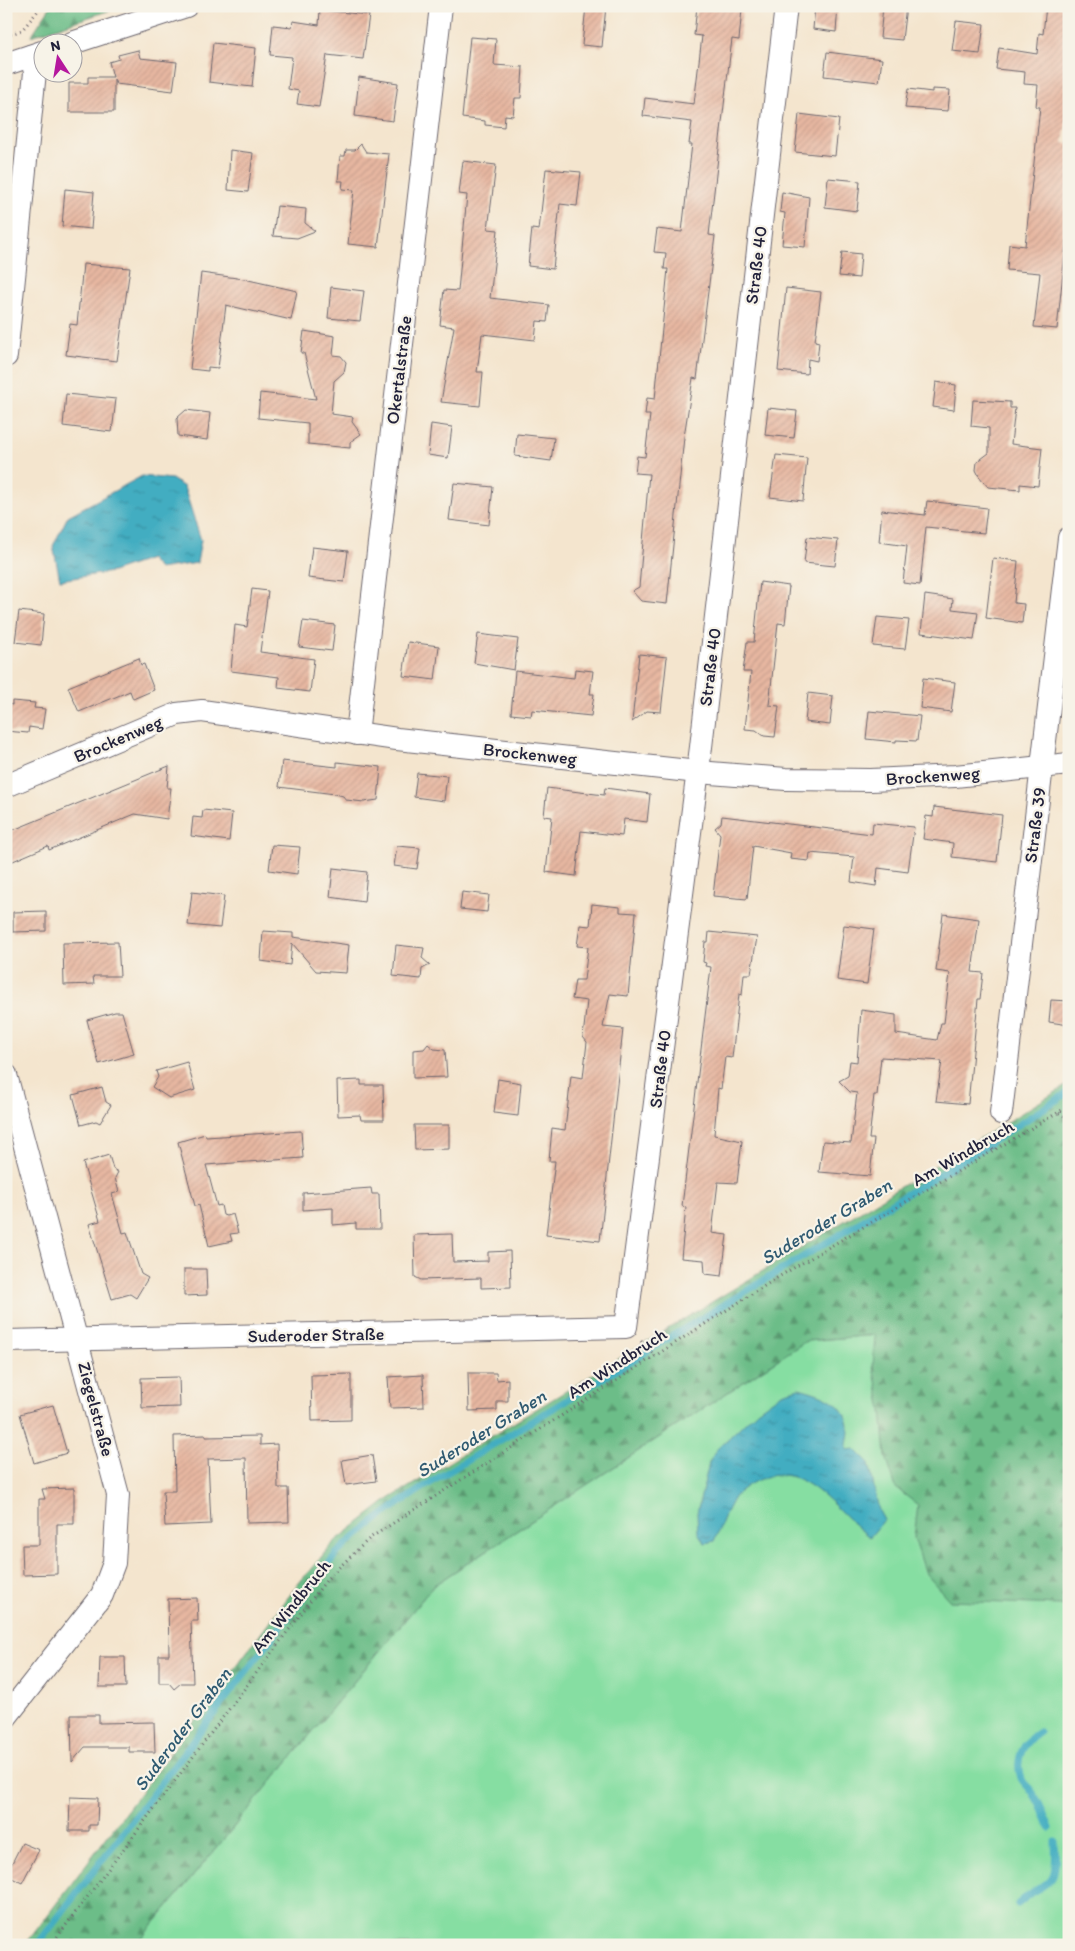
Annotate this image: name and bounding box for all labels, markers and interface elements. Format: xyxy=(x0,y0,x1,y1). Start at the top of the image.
north arrow xyxy=(32,32,82,82)
text: N xyxy=(49,36,62,55)
street label: Straße 40 xyxy=(740,225,772,305)
street label: Okertalstraße xyxy=(381,314,417,426)
street label: Straße 40 xyxy=(694,627,726,707)
street label: Brockenweg xyxy=(70,710,166,768)
street label: Brockenweg xyxy=(482,738,579,770)
street label: Brockenweg xyxy=(885,762,982,790)
street label: Straße 39 xyxy=(1019,786,1051,864)
street label: Straße 40 xyxy=(644,1029,676,1109)
street label: Am Windbruch xyxy=(908,1115,1018,1191)
water label: Suderoder Graben xyxy=(757,1173,896,1269)
street label: Suderoder Straße xyxy=(248,1323,384,1347)
street label: Am Windbruch xyxy=(563,1323,671,1403)
street label: Ziegelstraße xyxy=(73,1359,119,1459)
water label: Suderoder Graben xyxy=(412,1384,550,1482)
street label: Am Windbruch xyxy=(247,1554,336,1657)
water label: Suderoder Graben xyxy=(129,1663,236,1795)

